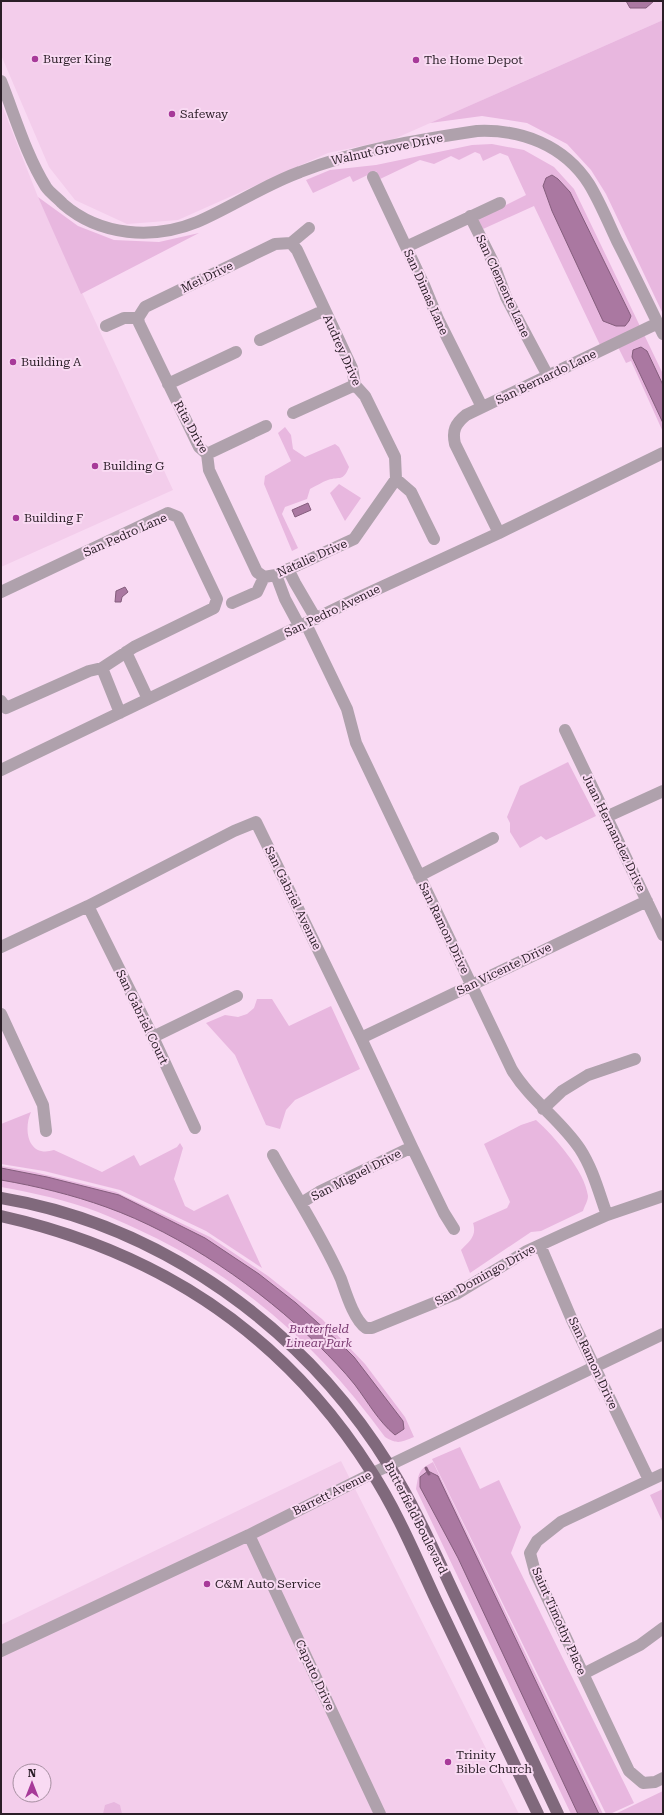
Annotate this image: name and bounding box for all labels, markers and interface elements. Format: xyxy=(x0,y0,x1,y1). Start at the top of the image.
place label: Burger King xyxy=(43,52,112,66)
place label: The Home Depot xyxy=(424,53,523,67)
marker: Burger King xyxy=(30,54,40,64)
marker: The Home Depot xyxy=(411,55,421,65)
place label: Safeway xyxy=(180,107,229,121)
marker: Safeway xyxy=(167,109,177,119)
street label: Walnut Grove Drive xyxy=(330,130,444,168)
street label: San Clemente Lane xyxy=(473,233,533,340)
street label: San Dimas Lane xyxy=(401,247,451,337)
street label: Mei Drive xyxy=(179,258,236,296)
street label: Audrey Drive xyxy=(320,312,364,388)
street label: San Bernardo Lane xyxy=(494,346,599,407)
place label: Building A xyxy=(21,355,82,369)
marker: Building A xyxy=(8,357,18,367)
street label: Rita Drive xyxy=(171,398,211,456)
place label: Building G xyxy=(103,459,165,473)
marker: Building G xyxy=(90,461,100,471)
street label: San Pedro Lane xyxy=(81,510,169,560)
place label: Building F xyxy=(24,511,83,525)
marker: Building F xyxy=(11,513,21,523)
street label: Natalie Drive xyxy=(275,536,350,580)
street label: San Pedro Avenue xyxy=(282,582,383,640)
street label: Juan Hernandez Drive xyxy=(579,772,649,894)
street label: San Gabriel Avenue xyxy=(262,844,324,952)
street label: San Ramon Drive xyxy=(416,880,472,976)
street label: San Vicente Drive xyxy=(454,940,554,998)
street label: San Gabriel Court xyxy=(113,967,171,1067)
street label: San Miguel Drive xyxy=(309,1146,404,1204)
street label: San Domingo Drive xyxy=(432,1241,538,1308)
street label: San Ramon Drive xyxy=(566,1315,621,1412)
park label: Butterfield Linear Park xyxy=(285,1322,353,1350)
street label: Butterfield Boulevard xyxy=(382,1460,450,1577)
street label: Barrett Avenue xyxy=(290,1468,374,1518)
street label: Saint Timothy Place xyxy=(529,1565,589,1677)
place label: C&M Auto Service xyxy=(215,1577,321,1591)
marker: C&M Auto Service xyxy=(202,1579,212,1589)
street label: Caputo Drive xyxy=(292,1637,338,1713)
place label: Trinity Bible Church xyxy=(456,1748,532,1776)
marker: Trinity Bible Church xyxy=(443,1757,453,1767)
north arrow xyxy=(12,1763,52,1803)
text: N xyxy=(28,1767,37,1780)

